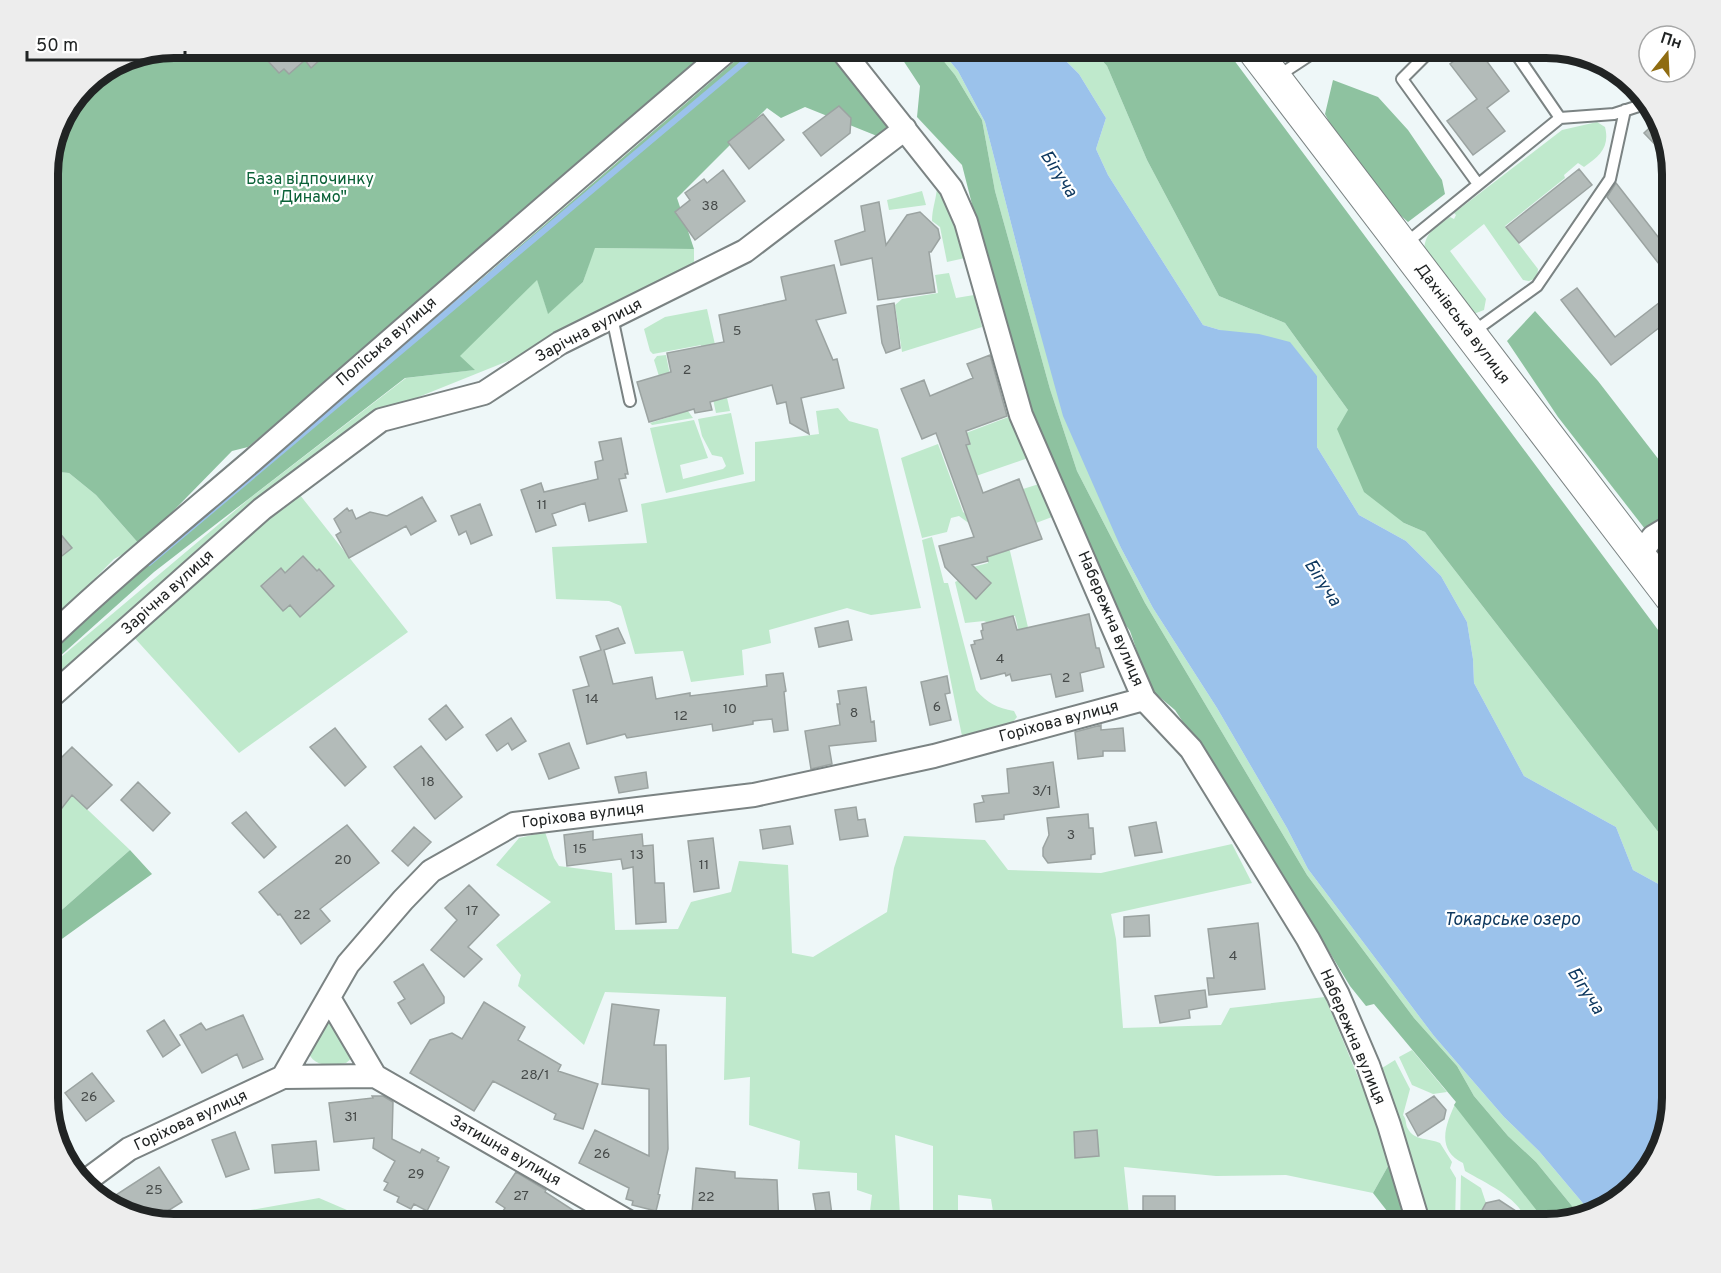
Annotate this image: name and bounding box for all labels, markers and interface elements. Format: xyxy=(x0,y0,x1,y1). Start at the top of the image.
scale bar xyxy=(27,24,184,62)
north arrow xyxy=(1637,24,1697,84)
text: Пн xyxy=(1658,29,1684,54)
text: 50 m xyxy=(36,35,78,58)
water label: Бігуча xyxy=(1034,146,1082,203)
park label: База відпочинку "Динамо" xyxy=(246,170,374,208)
house number: 38 xyxy=(702,198,718,215)
street label: Дахнівська вулиця xyxy=(1410,260,1514,388)
street label: Поліська вулиця xyxy=(333,293,441,391)
street label: Зарічна вулиця xyxy=(532,294,646,368)
house number: 5 xyxy=(733,323,741,340)
house number: 2 xyxy=(683,362,691,379)
house number: 11 xyxy=(537,497,547,514)
street label: Зарічна вулиця xyxy=(117,546,219,640)
street label: Набережна вулиця xyxy=(1072,548,1148,690)
water label: Бігуча xyxy=(1298,555,1346,612)
house number: 4 xyxy=(996,651,1004,668)
house number: 2 xyxy=(1062,670,1070,687)
house number: 14 xyxy=(585,691,599,708)
street label: Горіхова вулиця xyxy=(997,696,1121,748)
house number: 6 xyxy=(933,699,941,716)
house number: 10 xyxy=(723,701,737,718)
house number: 8 xyxy=(850,705,858,722)
house number: 12 xyxy=(674,708,688,725)
house number: 18 xyxy=(421,774,435,791)
house number: 3/1 xyxy=(1032,783,1052,800)
street label: Горіхова вулиця xyxy=(521,799,645,833)
house number: 3 xyxy=(1067,827,1075,844)
house number: 15 xyxy=(573,841,587,858)
house number: 13 xyxy=(630,847,644,864)
house number: 20 xyxy=(334,852,352,869)
house number: 11 xyxy=(699,857,709,874)
house number: 17 xyxy=(466,903,478,920)
house number: 22 xyxy=(293,907,311,924)
water label: Токарське озеро xyxy=(1444,909,1580,932)
house number: 4 xyxy=(1229,948,1237,965)
water label: Бігуча xyxy=(1561,963,1609,1020)
street label: Набережна вулиця xyxy=(1314,966,1390,1108)
house number: 28/1 xyxy=(521,1067,549,1084)
street label: Горіхова вулиця xyxy=(131,1086,251,1156)
house number: 26 xyxy=(81,1089,97,1106)
house number: 31 xyxy=(344,1109,358,1126)
street label: Затишна вулиця xyxy=(446,1111,564,1191)
house number: 26 xyxy=(594,1146,610,1163)
house number: 29 xyxy=(408,1166,424,1183)
house number: 25 xyxy=(145,1182,163,1199)
house number: 27 xyxy=(513,1188,529,1205)
house number: 22 xyxy=(697,1189,715,1206)

